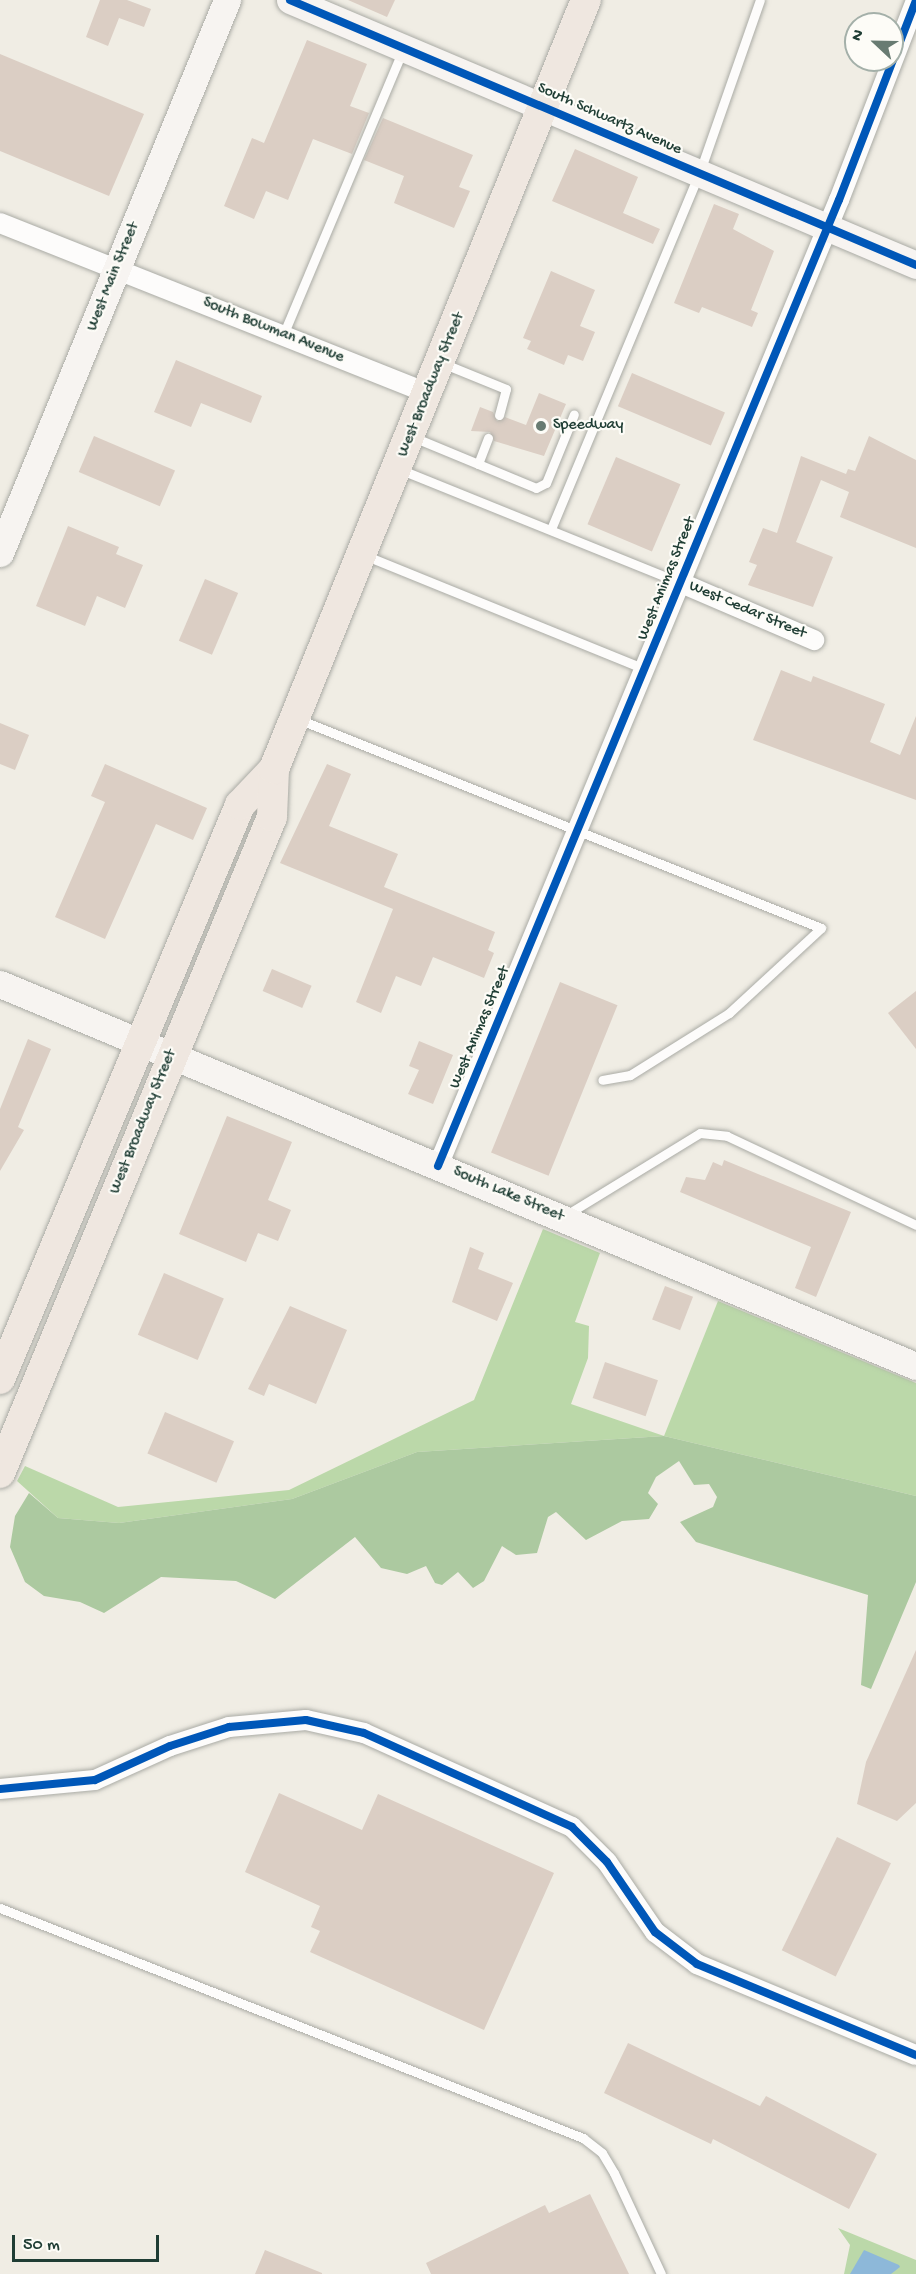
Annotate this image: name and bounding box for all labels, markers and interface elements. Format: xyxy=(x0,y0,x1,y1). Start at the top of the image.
north arrow xyxy=(844,12,904,72)
text: N xyxy=(848,27,869,44)
street label: South Schwartz Avenue xyxy=(534,79,684,161)
street label: West Main Street xyxy=(83,220,145,334)
street label: South Bowman Avenue xyxy=(200,294,346,368)
street label: West Broadway Street xyxy=(394,310,470,460)
place label: Speedway xyxy=(553,416,623,436)
marker: Speedway xyxy=(534,419,548,433)
street label: West Animas Street xyxy=(635,515,701,643)
street label: West Cedar Street xyxy=(686,578,808,644)
street label: West Animas Street xyxy=(447,964,515,1092)
street label: West Broadway Street xyxy=(106,1047,182,1197)
street label: South Lake Street xyxy=(450,1163,566,1227)
scale bar xyxy=(15,2223,162,2261)
text: 50 m xyxy=(23,2235,60,2256)

